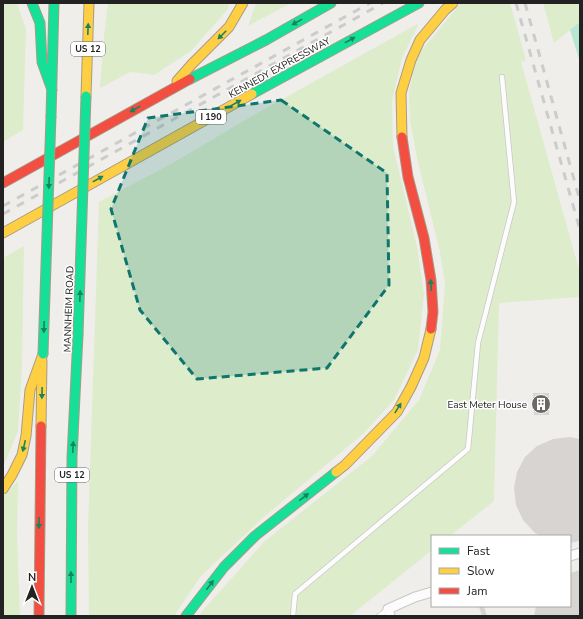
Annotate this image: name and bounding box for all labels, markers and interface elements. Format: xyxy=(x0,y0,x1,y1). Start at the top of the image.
one-way arrow xyxy=(291,19,303,26)
one-way arrow xyxy=(85,23,92,35)
one-way arrow xyxy=(217,31,227,40)
street label: KENNEDY EXPRESSWAY xyxy=(226,34,334,102)
one-way arrow xyxy=(344,37,356,43)
road number: US 12 xyxy=(71,42,105,56)
one-way arrow xyxy=(230,100,242,106)
one-way arrow xyxy=(129,106,141,113)
road number: I 190 xyxy=(196,110,226,124)
one-way arrow xyxy=(92,176,104,183)
one-way arrow xyxy=(45,177,52,189)
street label: MANNHEIM ROAD xyxy=(60,265,78,353)
one-way arrow xyxy=(428,279,435,291)
one-way arrow xyxy=(76,290,83,302)
one-way arrow xyxy=(40,321,47,333)
one-way arrow xyxy=(39,387,45,400)
building icon: East Meter House xyxy=(530,393,552,415)
place label: East Meter House xyxy=(447,398,527,412)
one-way arrow xyxy=(395,402,402,414)
one-way arrow xyxy=(21,440,27,453)
one-way arrow xyxy=(70,440,76,453)
road number: US 12 xyxy=(55,468,89,482)
one-way arrow xyxy=(299,493,310,501)
one-way arrow xyxy=(36,517,42,530)
legend xyxy=(431,535,571,607)
text: Fast xyxy=(467,543,490,559)
text: Slow xyxy=(467,563,495,579)
north arrow xyxy=(12,567,52,607)
text: N xyxy=(28,570,36,585)
one-way arrow xyxy=(68,570,74,583)
one-way arrow xyxy=(205,580,214,591)
text: Jam xyxy=(466,583,488,599)

